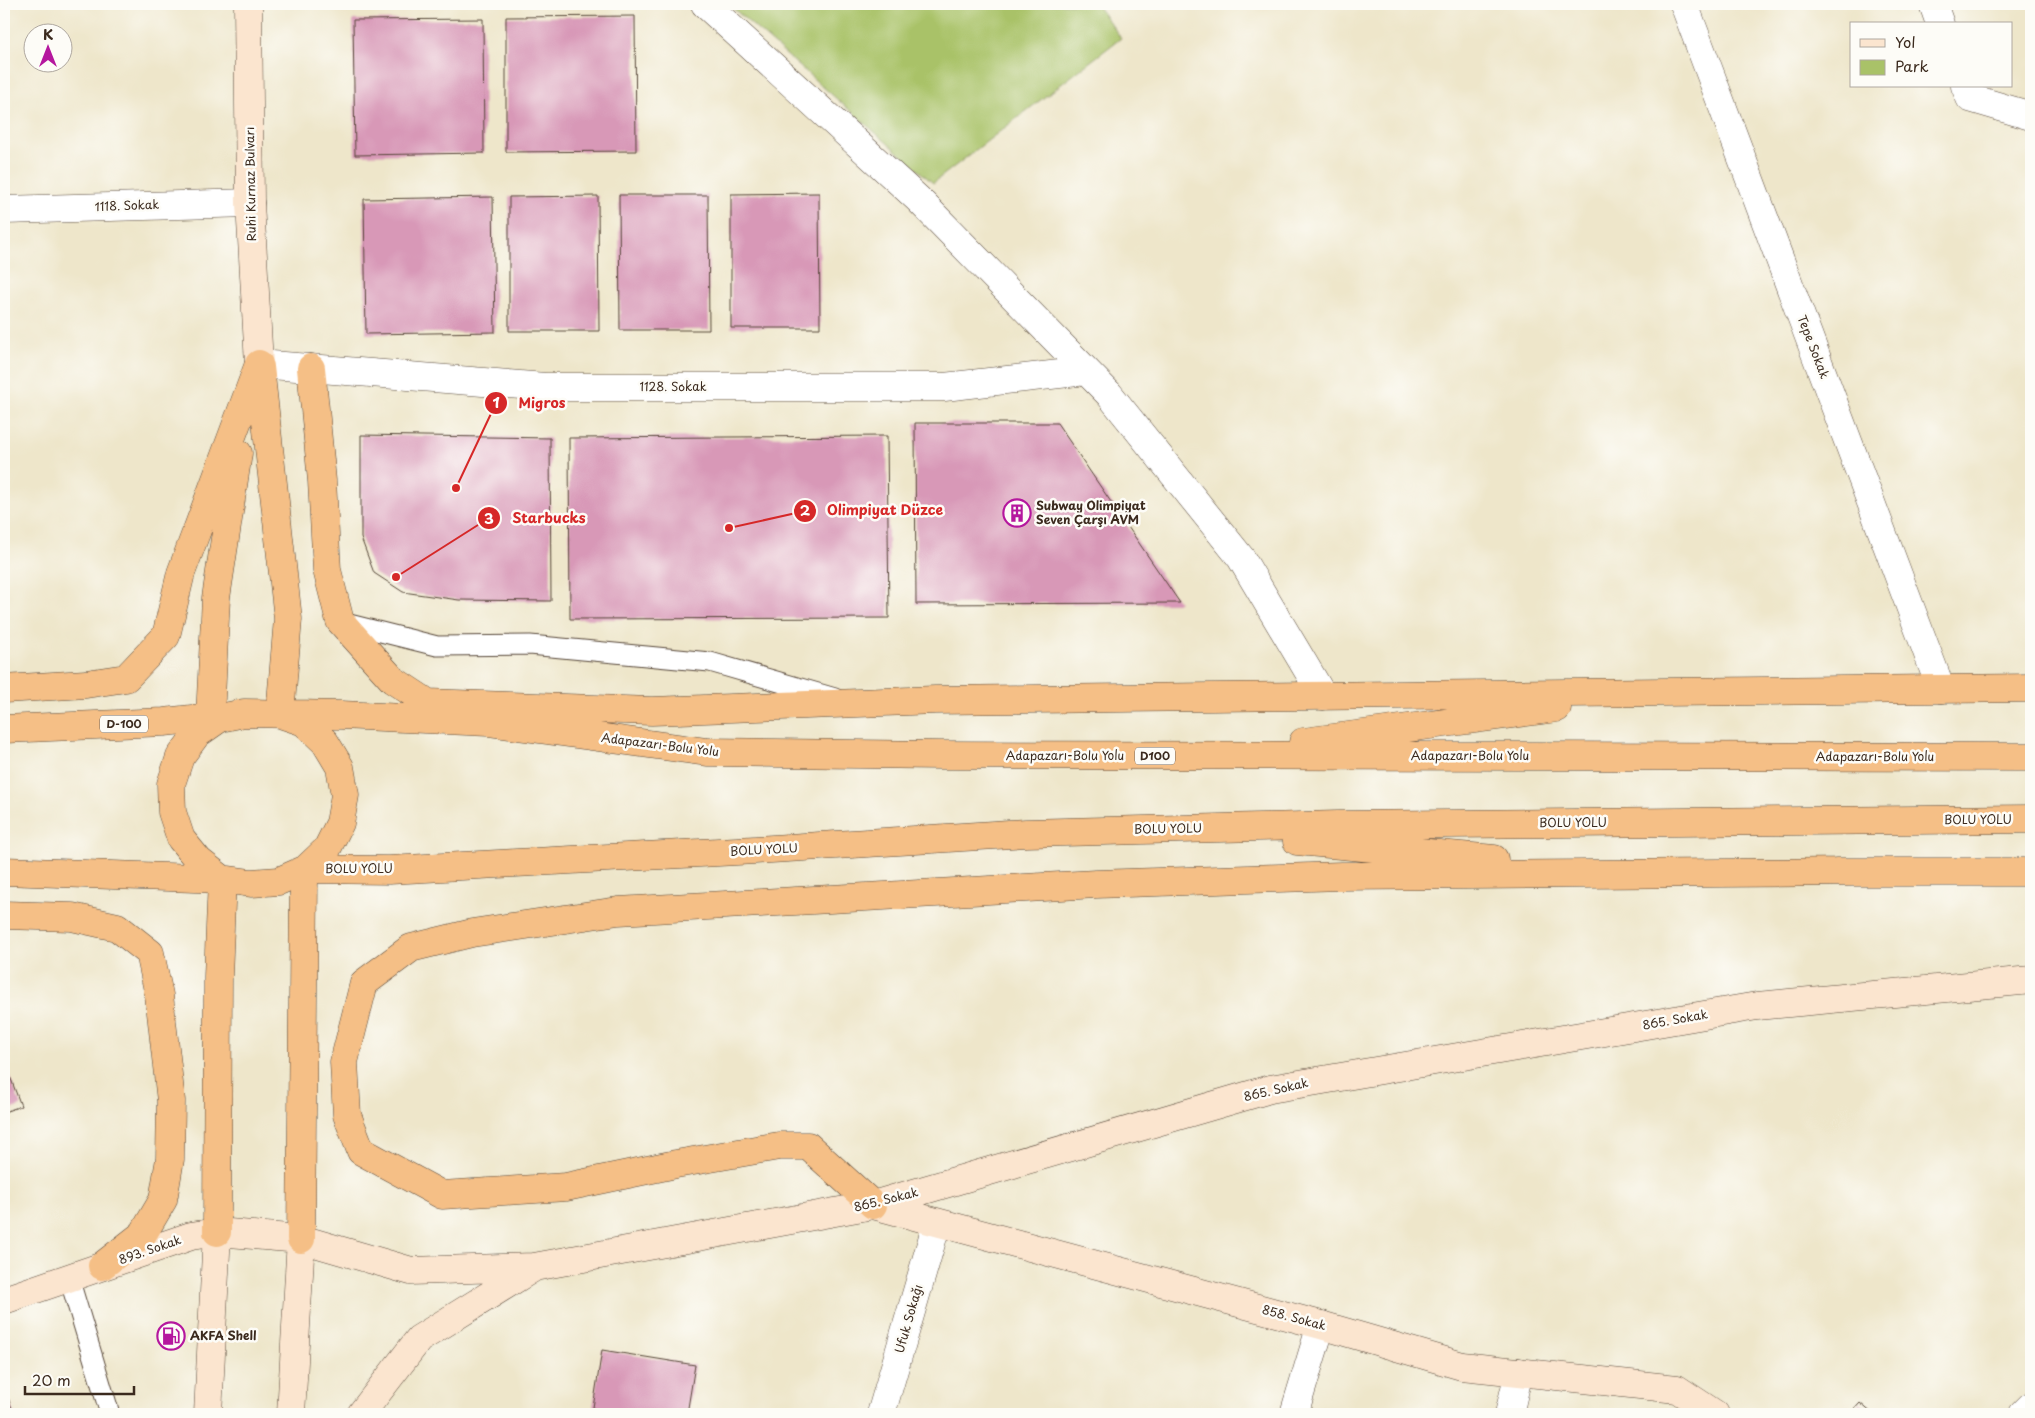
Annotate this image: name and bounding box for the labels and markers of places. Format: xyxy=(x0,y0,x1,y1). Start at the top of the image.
callout: Migros xyxy=(483,388,575,417)
callout: Olimpiyat Düzce xyxy=(792,496,954,525)
place label: Subway Olimpiyat Seven Çarşı AVM xyxy=(1036,496,1146,528)
building icon: Subway Olimpiyat Seven Çarşı AVM xyxy=(1002,498,1032,528)
callout: Starbucks xyxy=(477,504,595,533)
fuel station icon: AKFA Shell xyxy=(156,1321,186,1351)
place label: AKFA Shell xyxy=(190,1326,256,1344)

